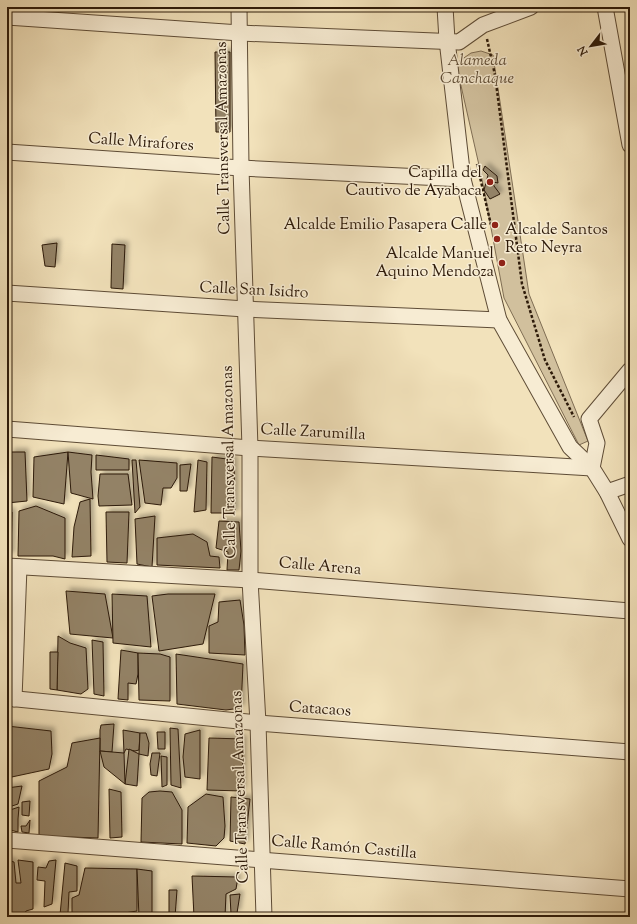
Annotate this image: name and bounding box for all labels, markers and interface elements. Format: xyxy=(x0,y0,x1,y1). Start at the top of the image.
north arrow xyxy=(571,26,611,66)
street label: Calle Transversal Amazonas xyxy=(211,41,237,235)
text: N xyxy=(574,43,593,59)
park label: Alameda Canchaque xyxy=(440,50,514,91)
street label: Calle Mirafores xyxy=(87,128,195,158)
place label: Capilla del Cautivo de Ayabaca xyxy=(345,162,483,203)
marker: Capilla del Cautivo de Ayabaca xyxy=(485,177,495,187)
place label: Alcalde Emilio Pasapera Calle xyxy=(283,214,487,237)
place label: Alcalde Santos Reto Neyra xyxy=(505,219,608,260)
marker: Alcalde Emilio Pasapera Calle xyxy=(490,220,500,230)
marker: Alcalde Santos Reto Neyra xyxy=(492,234,502,244)
place label: Alcalde Manuel Aquino Mendoza xyxy=(376,243,495,284)
marker: Alcalde Manuel Aquino Mendoza xyxy=(497,258,507,268)
street label: Calle San Isidro xyxy=(199,277,309,305)
street label: Calle Transversal Amazonas xyxy=(217,365,243,559)
street label: Calle Zarumilla xyxy=(260,419,367,447)
street label: Calle Arena xyxy=(278,552,363,582)
street label: Calle Transversal Amazonas xyxy=(226,690,256,884)
street label: Catacaos xyxy=(288,696,352,724)
street label: Calle Ramón Castilla xyxy=(270,830,418,866)

